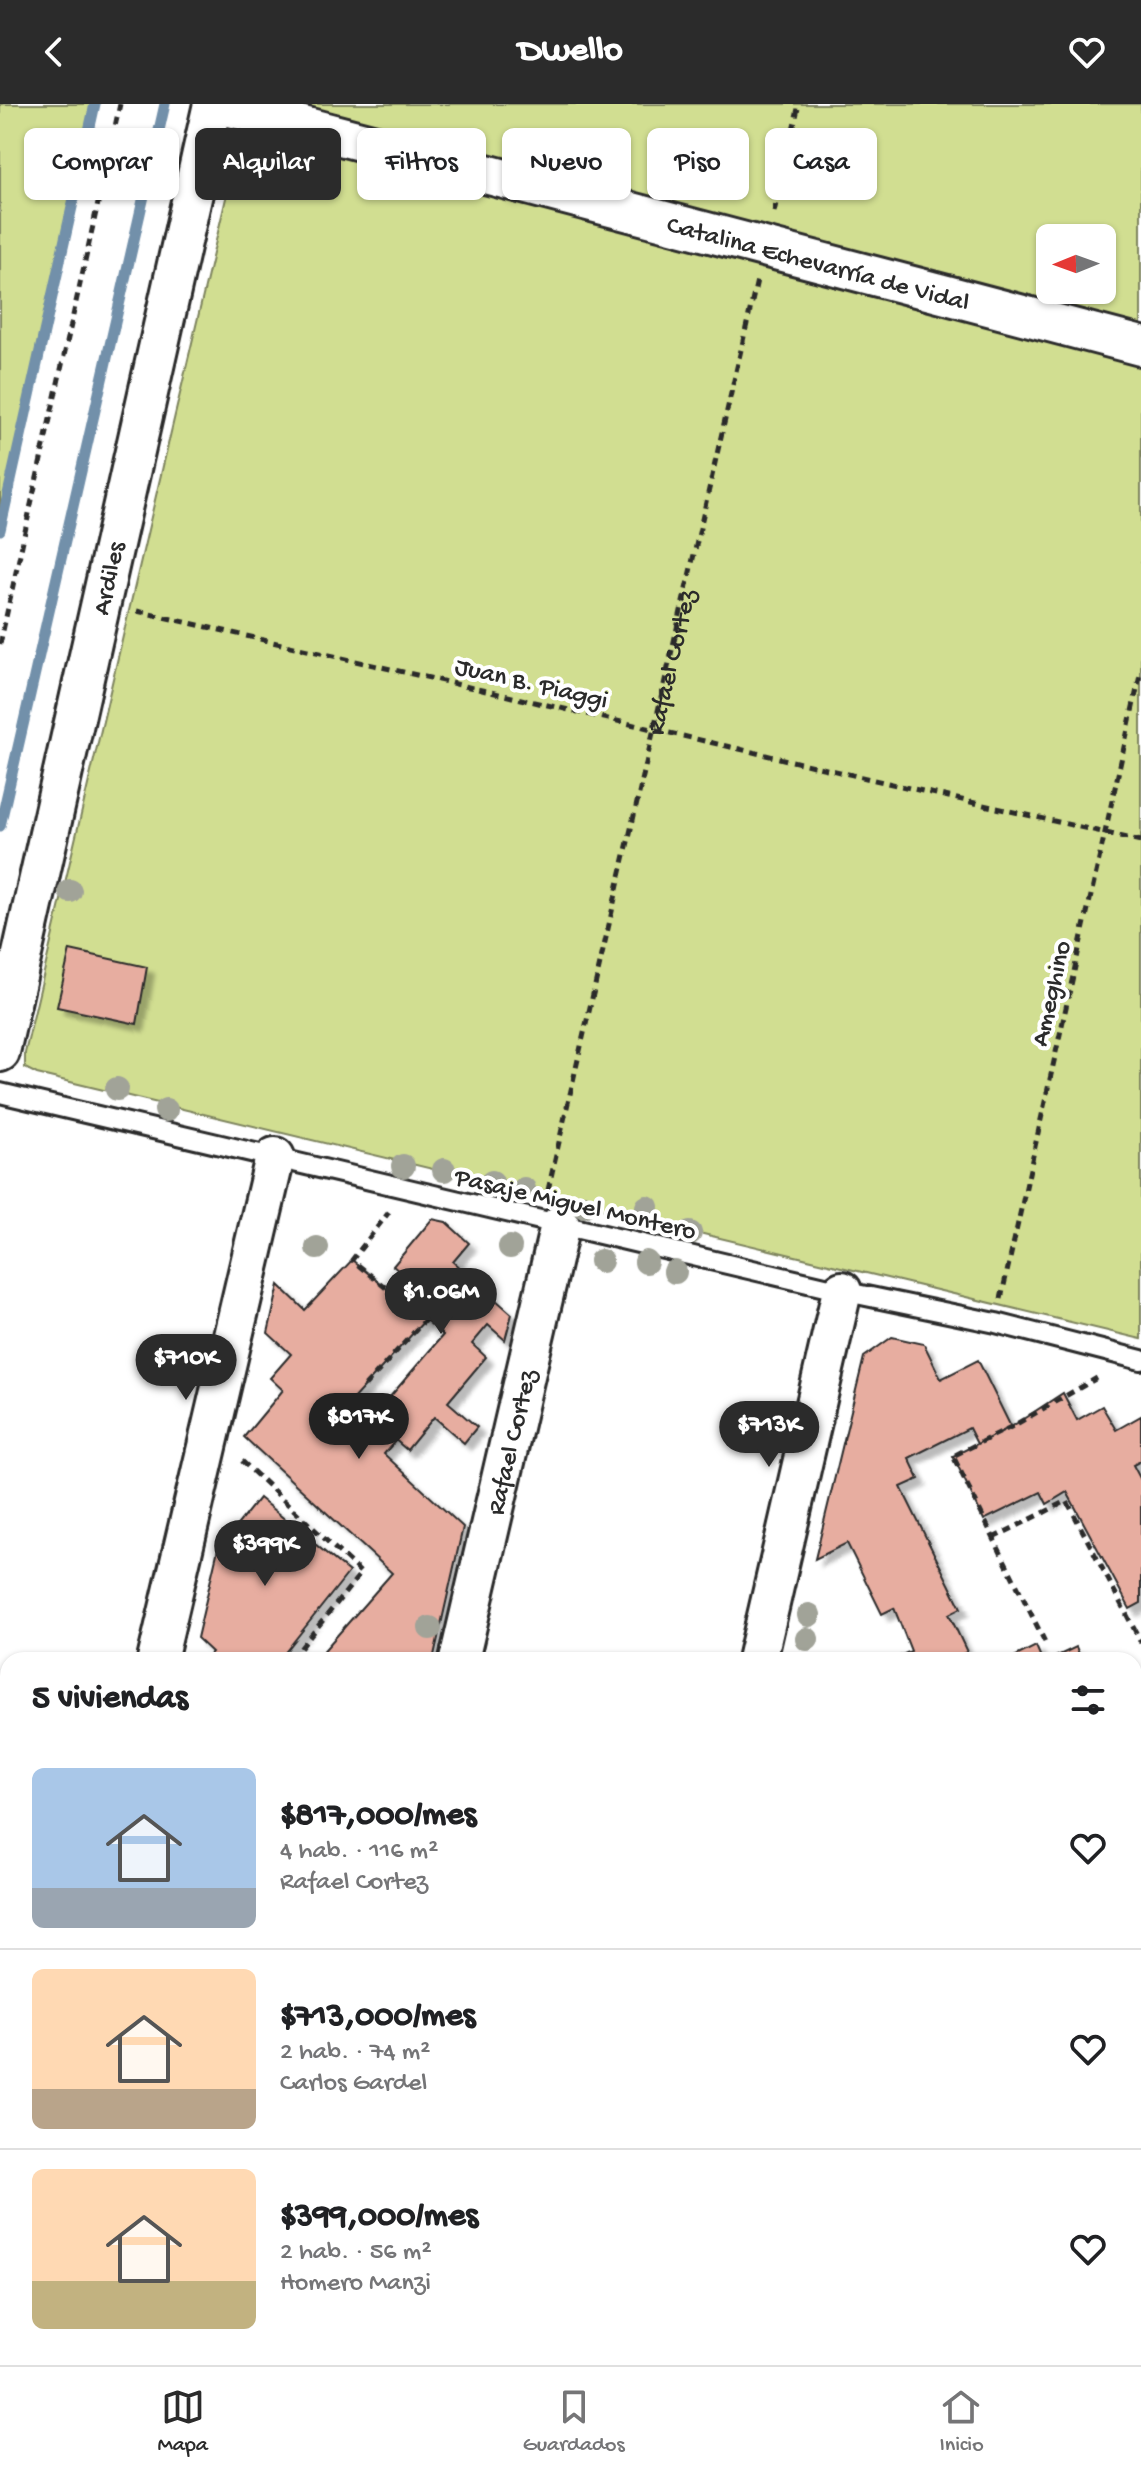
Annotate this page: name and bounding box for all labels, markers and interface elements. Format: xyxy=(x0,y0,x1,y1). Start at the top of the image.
icon: back xyxy=(32,30,76,74)
icon: heart xyxy=(1065,30,1109,74)
text: Dwello xyxy=(518,31,623,74)
chip: Comprar xyxy=(24,128,179,200)
chip: Alquilar xyxy=(195,128,341,200)
chip: Filtros xyxy=(357,128,486,200)
chip: Nuevo xyxy=(502,128,631,200)
chip: Piso xyxy=(647,128,749,200)
chip: Casa xyxy=(765,128,877,200)
street label: Catalina Echevarría de Vidal xyxy=(663,211,972,320)
north arrow xyxy=(1036,224,1116,304)
map controls xyxy=(1036,224,1116,304)
street label: Ardiles xyxy=(88,538,134,618)
street label: Rafael Cortez xyxy=(642,586,706,738)
street label: Juan B. Piaggi xyxy=(451,653,611,718)
street label: Ameghino xyxy=(1026,938,1081,1050)
street label: Pasaje Miguel Montero xyxy=(450,1163,699,1249)
pin: $1.06M xyxy=(376,1268,506,1336)
text: $1.06M xyxy=(403,1278,479,1309)
pin: $710K xyxy=(130,1334,242,1402)
text: $710K xyxy=(154,1344,218,1375)
street label: Rafael Cortez xyxy=(482,1366,546,1518)
pin: $817K xyxy=(303,1393,415,1461)
pin: $713K xyxy=(713,1401,825,1469)
text: $817K xyxy=(327,1403,391,1434)
text: $713K xyxy=(737,1411,801,1442)
pin: $399K xyxy=(209,1520,321,1588)
text: $399K xyxy=(232,1530,298,1561)
icon: filters xyxy=(1066,1678,1110,1722)
text: 5 viviendas xyxy=(32,1680,188,1720)
text: $817,000/mes xyxy=(280,1797,476,1837)
icon: home xyxy=(96,1800,192,1896)
icon: heart xyxy=(1066,1826,1110,1870)
text: 4 hab. · 116 m² xyxy=(280,1837,438,1868)
text: Rafael Cortez xyxy=(280,1868,428,1899)
text: $713,000/mes xyxy=(280,1998,475,2038)
icon: home xyxy=(96,2001,192,2097)
icon: heart xyxy=(1066,2027,1110,2071)
text: 2 hab. · 74 m² xyxy=(280,2038,430,2069)
text: Carlos Gardel xyxy=(280,2069,427,2100)
text: $399,000/mes xyxy=(280,2198,478,2238)
icon: home xyxy=(96,2201,192,2297)
icon: heart xyxy=(1066,2227,1110,2271)
text: 2 hab. · 56 m² xyxy=(280,2238,431,2269)
text: Homero Manzi xyxy=(280,2269,431,2300)
tab: Mapa xyxy=(157,2385,208,2459)
tab: Guardados xyxy=(523,2385,625,2459)
tab: Inicio xyxy=(939,2385,984,2459)

